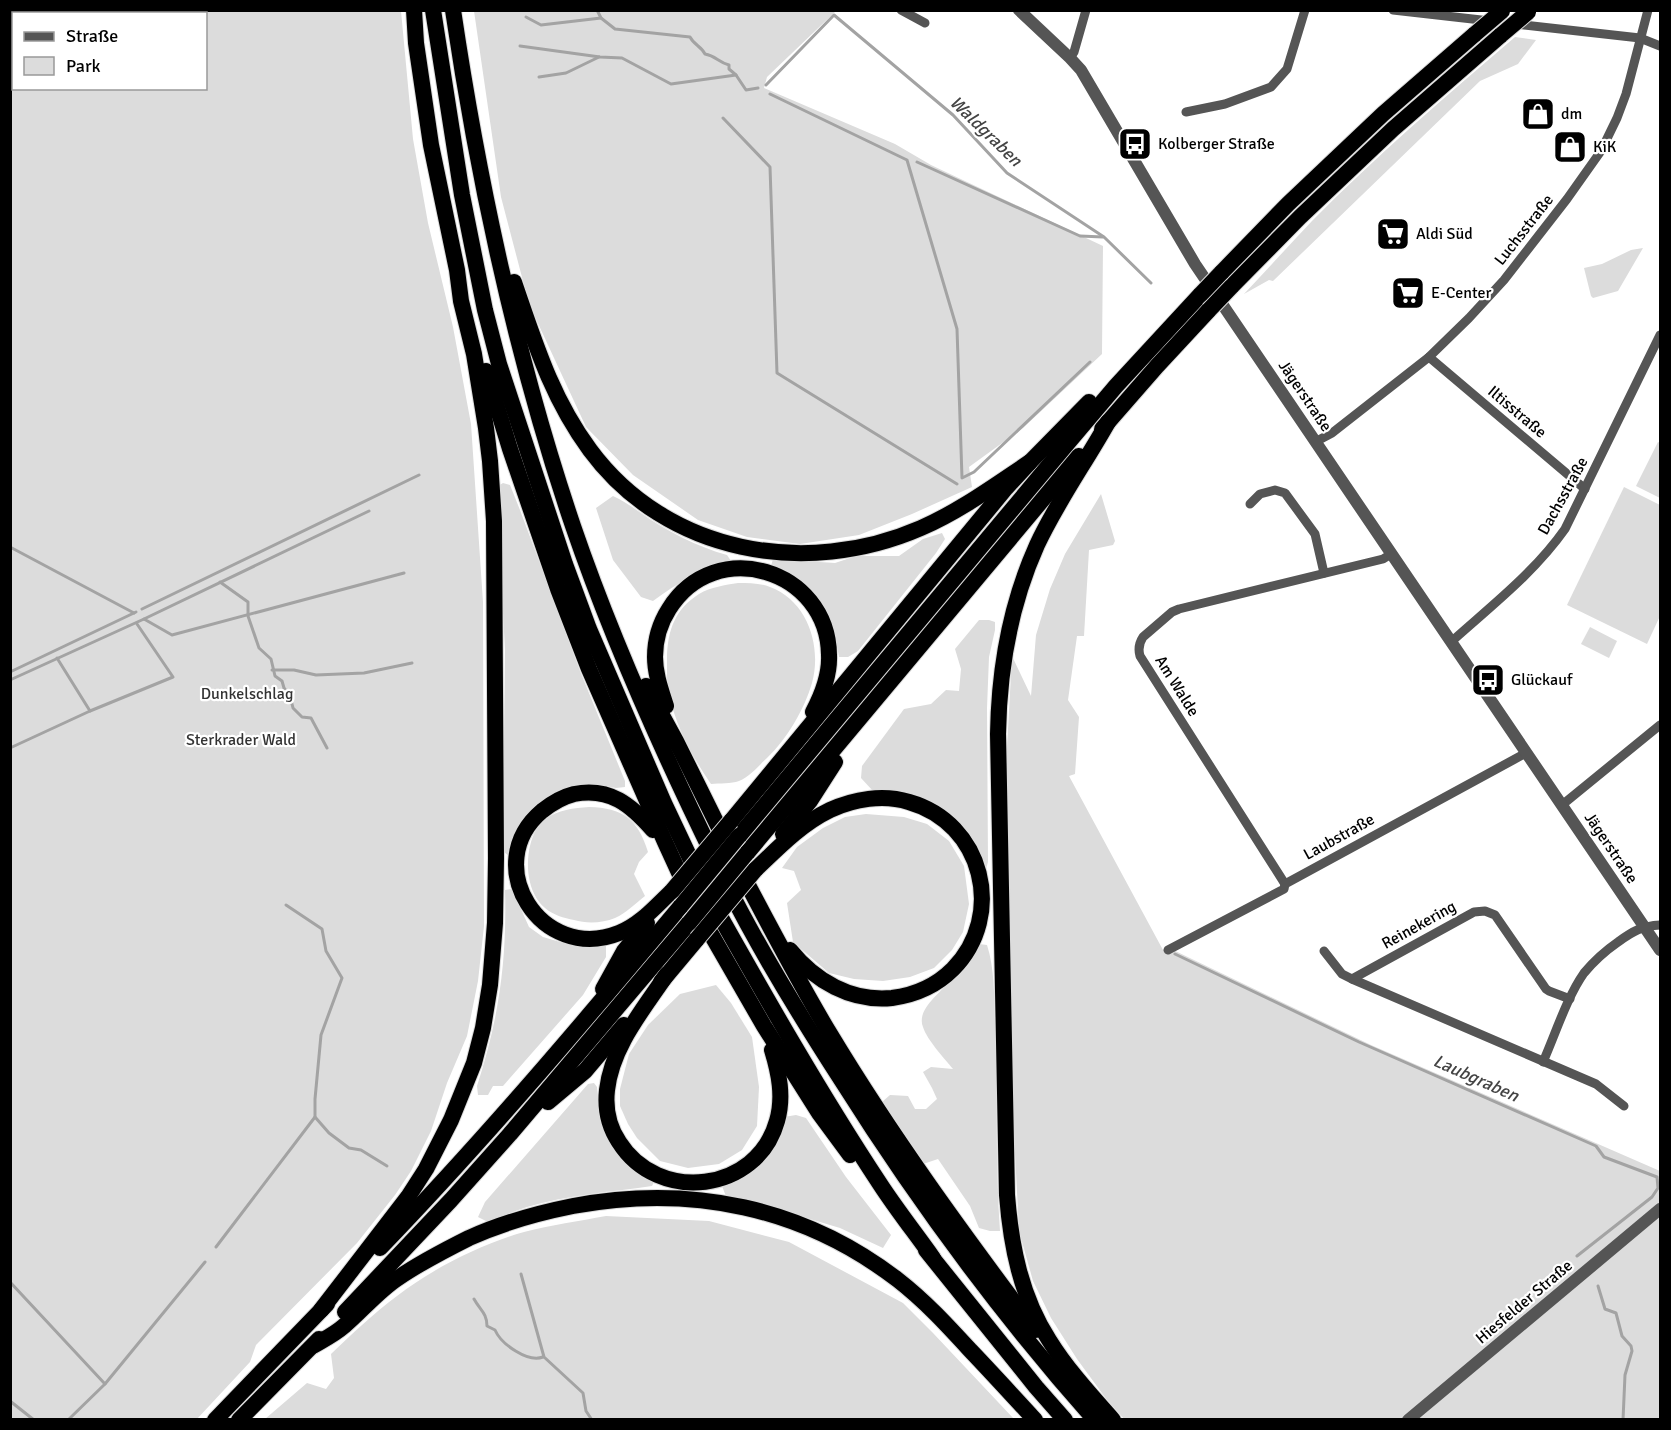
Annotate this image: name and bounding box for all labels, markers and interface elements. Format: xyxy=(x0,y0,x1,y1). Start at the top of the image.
legend xyxy=(12,12,207,90)
text: Straße xyxy=(66,25,118,47)
text: Park xyxy=(66,55,101,77)
water label: Waldgraben xyxy=(945,91,1028,172)
shop icon: dm xyxy=(1520,96,1556,132)
place label: dm xyxy=(1561,104,1582,124)
bus stop icon: Kolberger Straße xyxy=(1117,126,1153,162)
shop icon: KiK xyxy=(1552,129,1588,165)
place label: Kolberger Straße xyxy=(1158,134,1275,154)
place label: KiK xyxy=(1593,137,1617,157)
street label: Luchsstraße xyxy=(1490,191,1558,269)
supermarket icon: Aldi Süd xyxy=(1375,216,1411,252)
place label: Aldi Süd xyxy=(1416,224,1473,244)
supermarket icon: E-Center xyxy=(1390,275,1426,311)
place label: E-Center xyxy=(1431,283,1491,303)
street label: Jägerstraße xyxy=(1274,357,1336,435)
street label: Iltisstraße xyxy=(1483,382,1551,442)
street label: Dachsstraße xyxy=(1533,454,1593,538)
street label: Am Walde xyxy=(1150,652,1204,720)
bus stop icon: Glückauf xyxy=(1470,662,1506,698)
place label: Glückauf xyxy=(1511,670,1573,690)
park label: Dunkelschlag xyxy=(201,684,293,704)
park label: Sterkrader Wald xyxy=(186,730,296,750)
street label: Laubstraße xyxy=(1300,809,1378,865)
street label: Jägerstraße xyxy=(1580,809,1642,887)
street label: Reinekering xyxy=(1378,896,1460,954)
water label: Laubgraben xyxy=(1430,1049,1523,1107)
street label: Hiesfelder Straße xyxy=(1472,1256,1576,1348)

